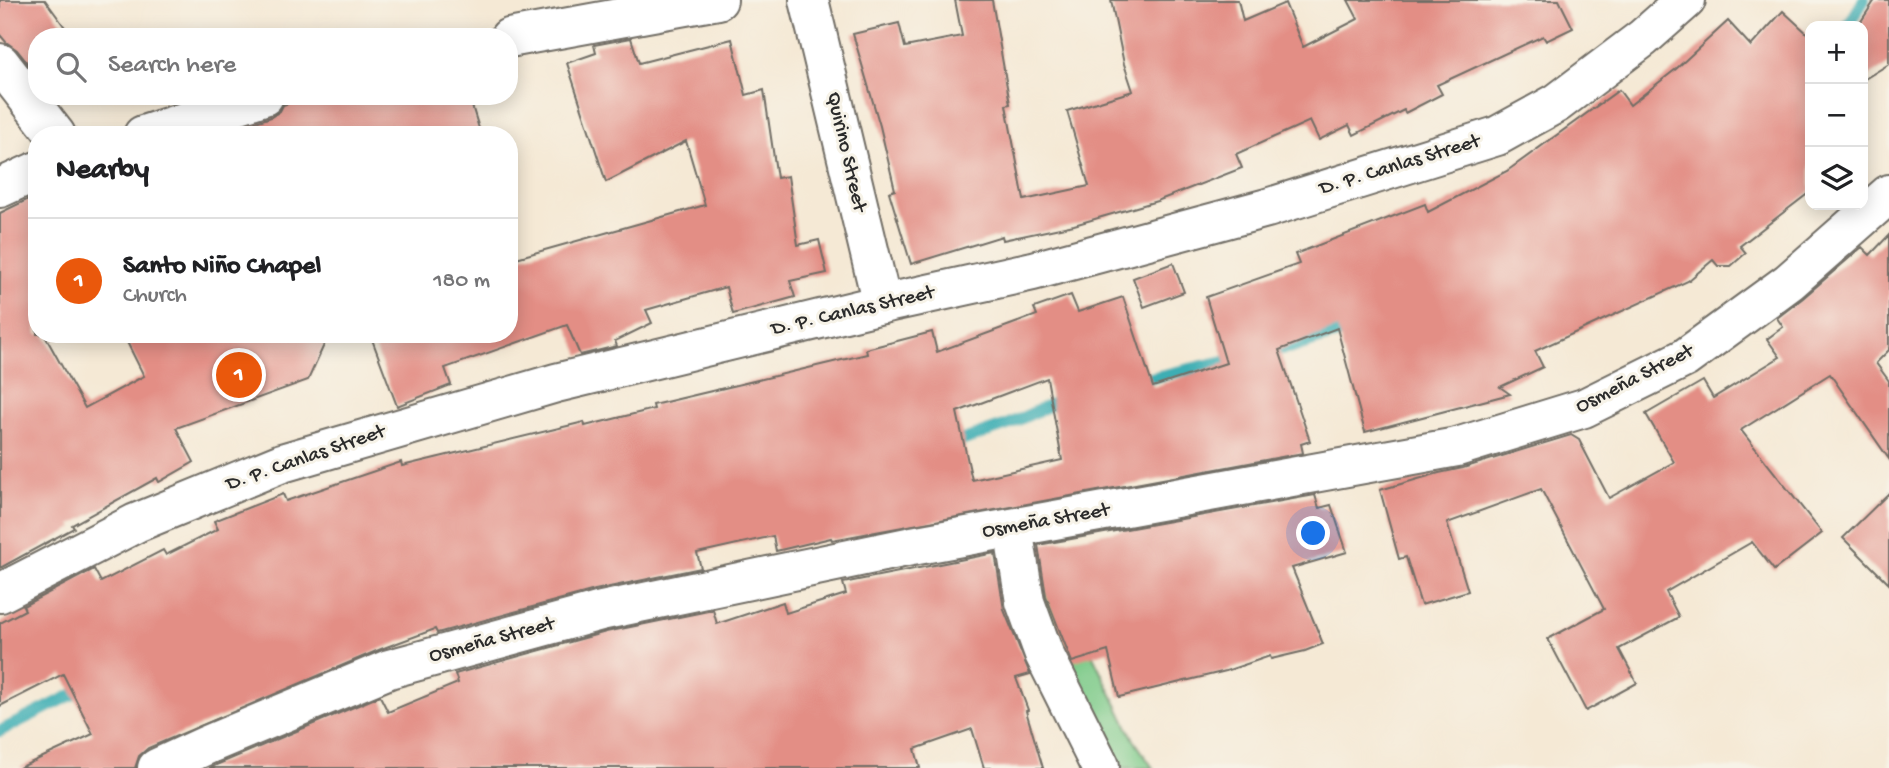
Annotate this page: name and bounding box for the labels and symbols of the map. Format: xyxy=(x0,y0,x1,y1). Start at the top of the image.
street label: Quirino Street xyxy=(819,90,871,217)
street label: D. P. Canlas Street xyxy=(1315,129,1486,203)
street label: D. P. Canlas Street xyxy=(767,281,939,343)
street label: Osmeña Street xyxy=(1572,339,1700,420)
pin: 1 xyxy=(216,349,262,401)
street label: D. P. Canlas Street xyxy=(221,419,391,499)
street label: Osmeña Street xyxy=(980,498,1114,545)
your location xyxy=(1296,516,1330,550)
street label: Osmeña Street xyxy=(427,612,560,670)

